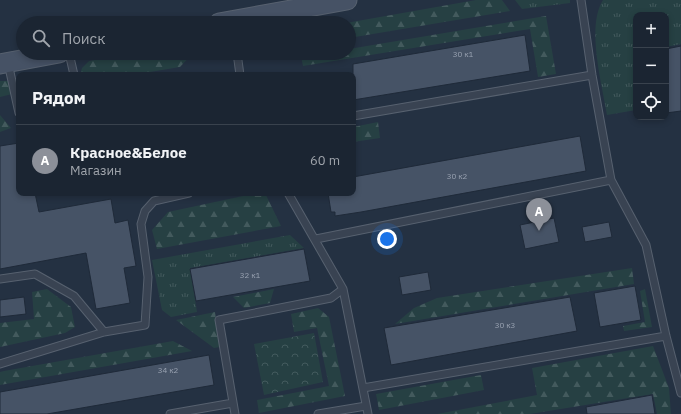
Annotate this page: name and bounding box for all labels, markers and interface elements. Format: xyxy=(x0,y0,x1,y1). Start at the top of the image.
map controls xyxy=(633,12,669,120)
button: + xyxy=(633,12,669,48)
search box xyxy=(16,16,356,60)
icon: search xyxy=(30,27,52,49)
text: Поиск xyxy=(62,29,105,48)
button: − xyxy=(633,48,669,84)
house number: 30 к1 xyxy=(453,49,474,59)
button: locate xyxy=(633,84,669,120)
text: Рядом xyxy=(32,87,86,109)
text: Красное&Белое xyxy=(70,143,187,162)
text: A xyxy=(41,152,49,169)
text: 60 m xyxy=(310,152,340,169)
text: Магазин xyxy=(70,162,122,179)
house number: 30 к2 xyxy=(447,171,468,181)
pin: A xyxy=(526,198,552,231)
your location xyxy=(377,229,397,249)
house number: 32 к1 xyxy=(240,270,261,280)
house number: 30 к3 xyxy=(495,320,516,330)
house number: 34 к2 xyxy=(158,365,179,375)

